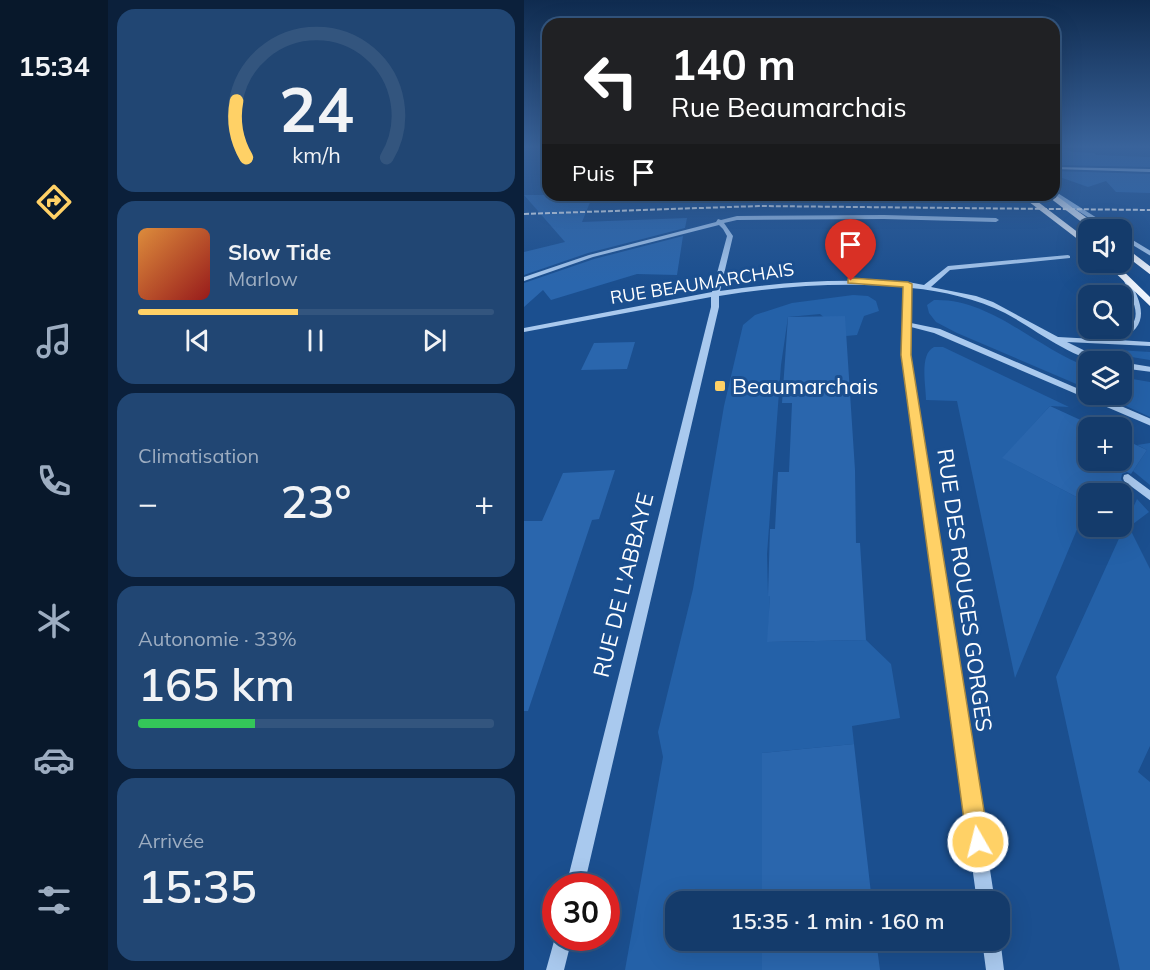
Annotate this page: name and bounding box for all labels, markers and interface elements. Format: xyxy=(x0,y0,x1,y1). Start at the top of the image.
text: 140 m xyxy=(671,38,796,91)
icon: left xyxy=(572,42,650,120)
text: 15:34 xyxy=(18,49,90,83)
text: 24 xyxy=(279,69,353,148)
text: Rue Beaumarchais xyxy=(671,90,907,124)
text: km/h xyxy=(292,141,340,168)
icon: arrive xyxy=(627,156,660,189)
text: Puis xyxy=(572,159,615,187)
icon: directions xyxy=(33,181,75,223)
pin xyxy=(825,219,876,281)
map controls xyxy=(1078,219,1132,537)
button: sound xyxy=(1078,219,1132,273)
icon: arrive xyxy=(834,228,867,261)
text: Slow Tide xyxy=(228,238,331,266)
street label: RUE BEAUMARCHAIS xyxy=(608,257,796,309)
text: Marlow xyxy=(228,266,298,291)
button: search xyxy=(1078,285,1132,339)
icon: music xyxy=(33,320,75,362)
icon: previous xyxy=(181,324,214,357)
icon: pause xyxy=(299,324,332,357)
icon: next xyxy=(418,324,451,357)
button: layers xyxy=(1078,351,1132,405)
place label: Beaumarchais xyxy=(732,372,878,400)
marker: Beaumarchais xyxy=(713,379,727,393)
button: + xyxy=(1078,417,1132,471)
text: Climatisation xyxy=(138,443,259,468)
street label: RUE DES ROUGES GORGES xyxy=(931,447,999,733)
icon: phone xyxy=(33,460,75,502)
text: 23° xyxy=(281,473,351,529)
text: − xyxy=(138,482,158,523)
text: + xyxy=(474,482,494,523)
button: − xyxy=(1078,483,1132,537)
street label: RUE DE L'ABBAYE xyxy=(587,490,659,680)
icon: climate xyxy=(33,600,75,642)
text: Autonomie · 33% xyxy=(138,626,297,651)
text: 165 km xyxy=(138,656,295,712)
icon: car xyxy=(33,739,75,781)
position arrow xyxy=(946,810,1010,874)
text: Arrivée xyxy=(138,828,204,853)
text: 15:35 xyxy=(138,858,257,914)
speed limit sign: 30 xyxy=(542,873,620,951)
icon: filters xyxy=(33,879,75,921)
text: 15:35 · 1 min · 160 m xyxy=(730,907,945,935)

